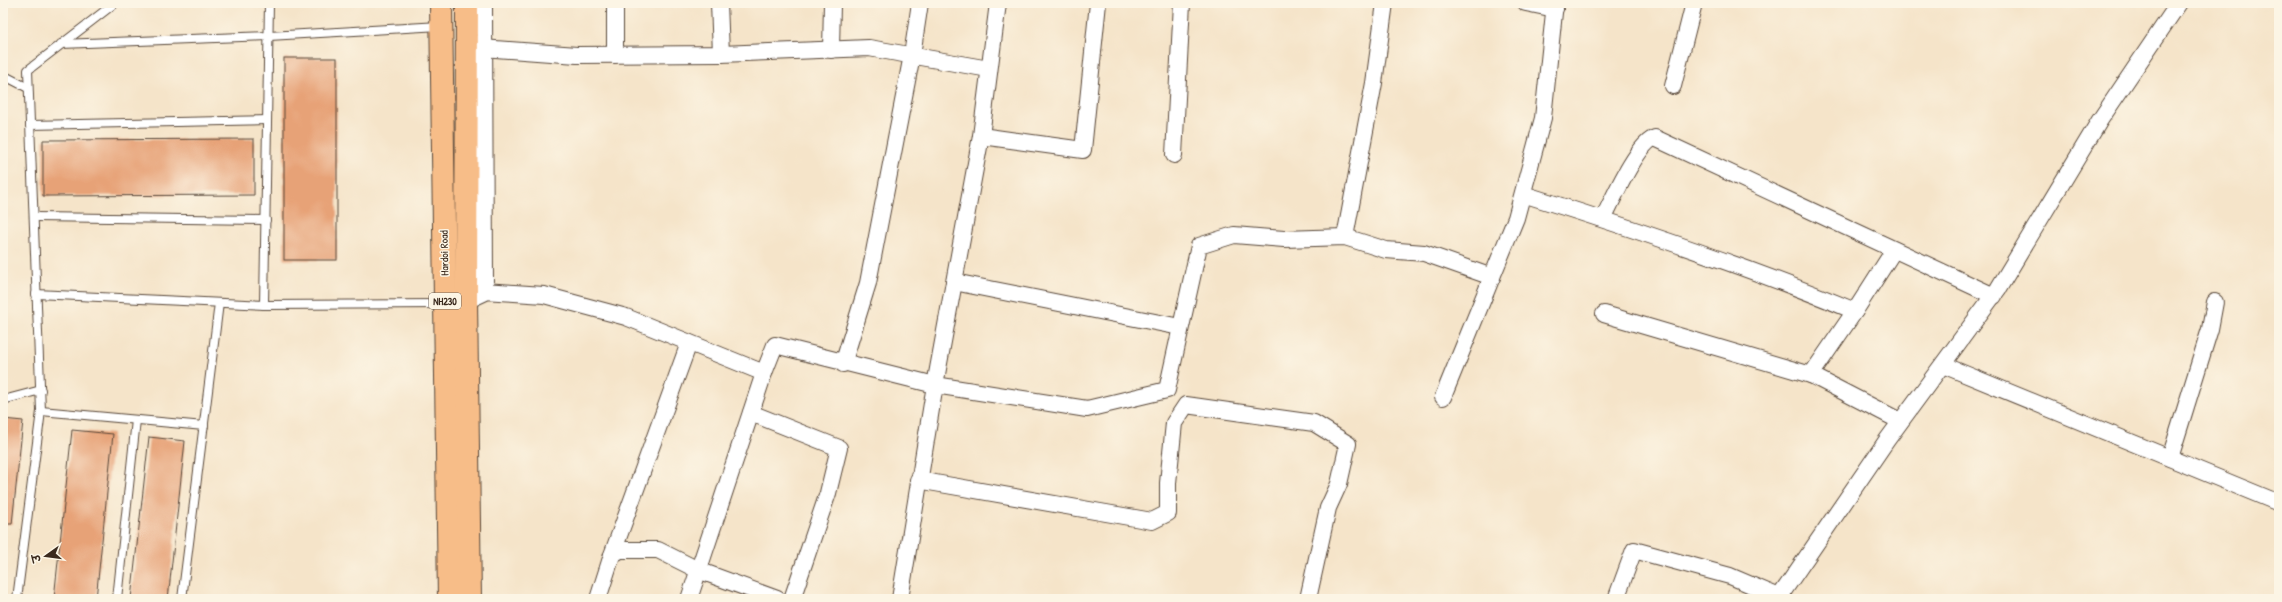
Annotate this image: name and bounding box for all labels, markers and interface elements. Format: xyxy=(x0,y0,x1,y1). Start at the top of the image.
street label: Hardoi Road xyxy=(437,229,451,276)
road number: NH230 xyxy=(429,293,461,309)
north arrow xyxy=(26,536,66,576)
text: उ xyxy=(28,552,44,565)

